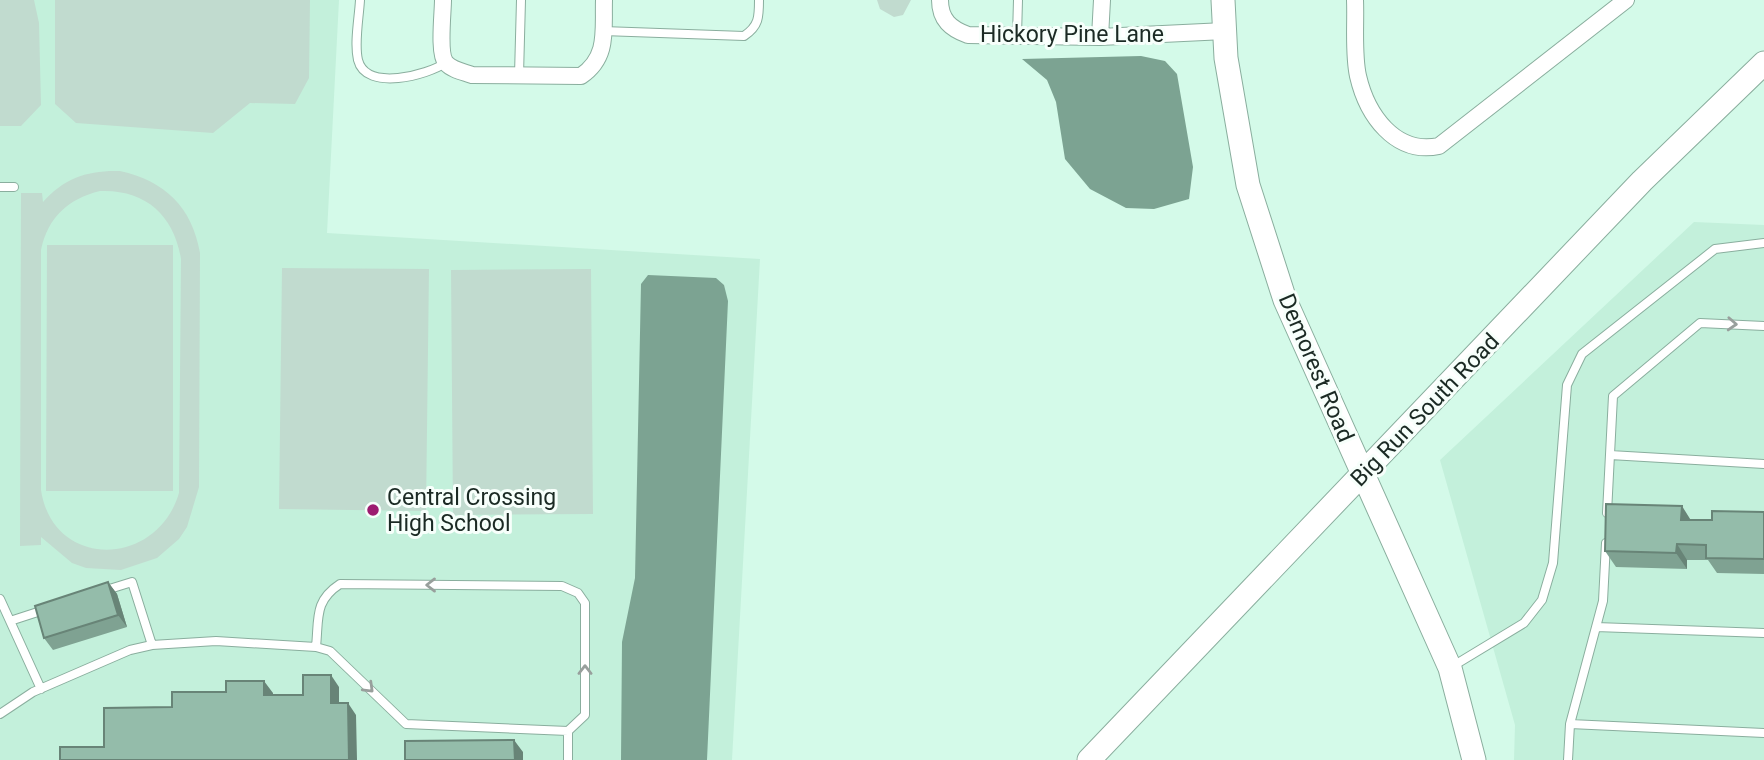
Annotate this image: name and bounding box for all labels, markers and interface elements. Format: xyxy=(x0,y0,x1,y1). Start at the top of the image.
street label: Hickory Pine Lane xyxy=(980,21,1164,48)
street label: Demorest Road xyxy=(1273,290,1359,446)
one-way arrow xyxy=(1727,317,1738,332)
street label: Big Run South Road xyxy=(1345,328,1505,492)
place label: Central Crossing High School xyxy=(387,484,556,537)
marker: Central Crossing High School xyxy=(365,502,381,518)
one-way arrow xyxy=(426,577,437,592)
one-way arrow xyxy=(577,664,593,675)
one-way arrow xyxy=(360,680,373,693)

